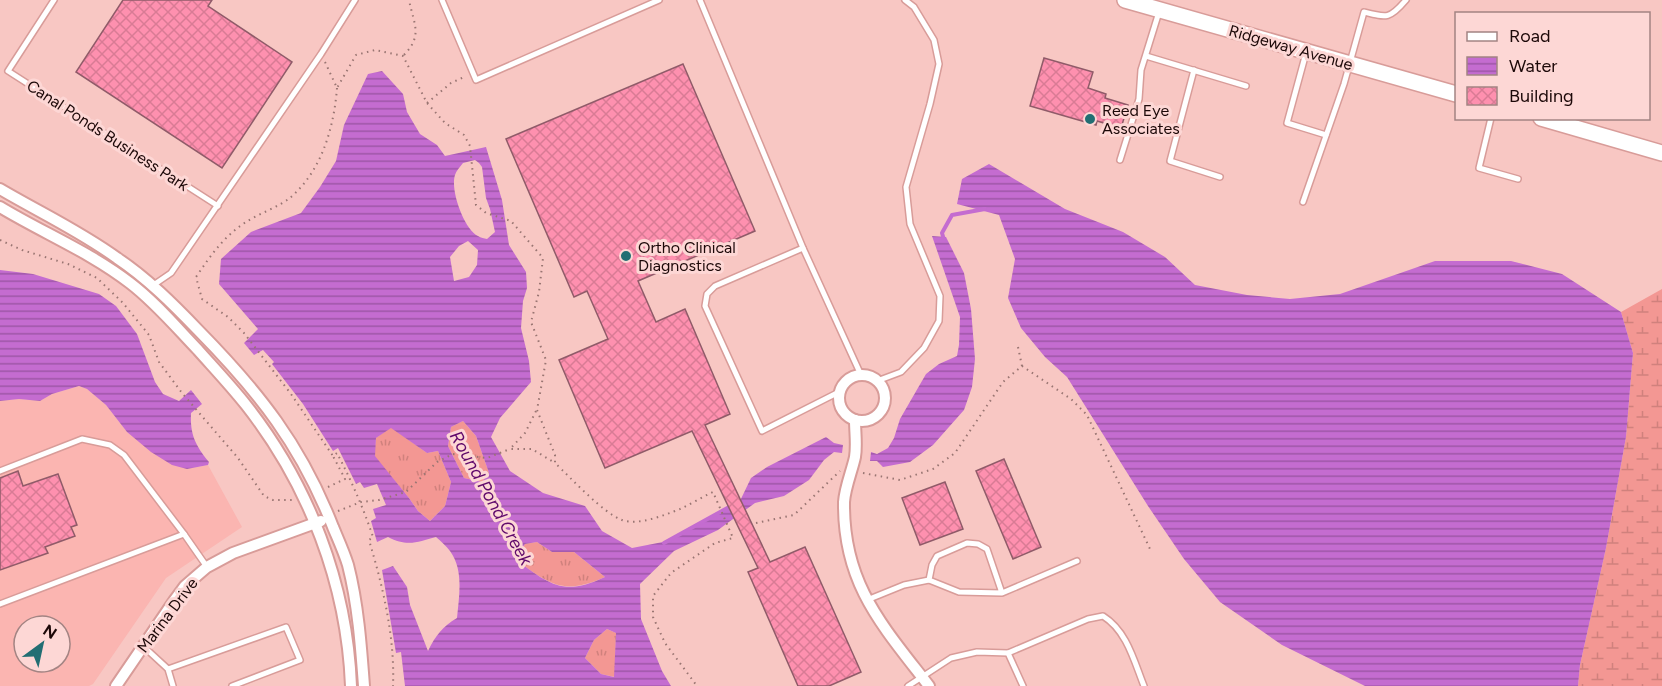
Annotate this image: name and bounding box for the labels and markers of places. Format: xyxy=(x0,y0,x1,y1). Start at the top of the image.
place label: Reed Eye Associates xyxy=(1102,101,1180,138)
marker: Reed Eye Associates xyxy=(1083,112,1097,126)
place label: Ortho Clinical Diagnostics xyxy=(638,238,736,275)
marker: Ortho Clinical Diagnostics xyxy=(619,249,633,263)

